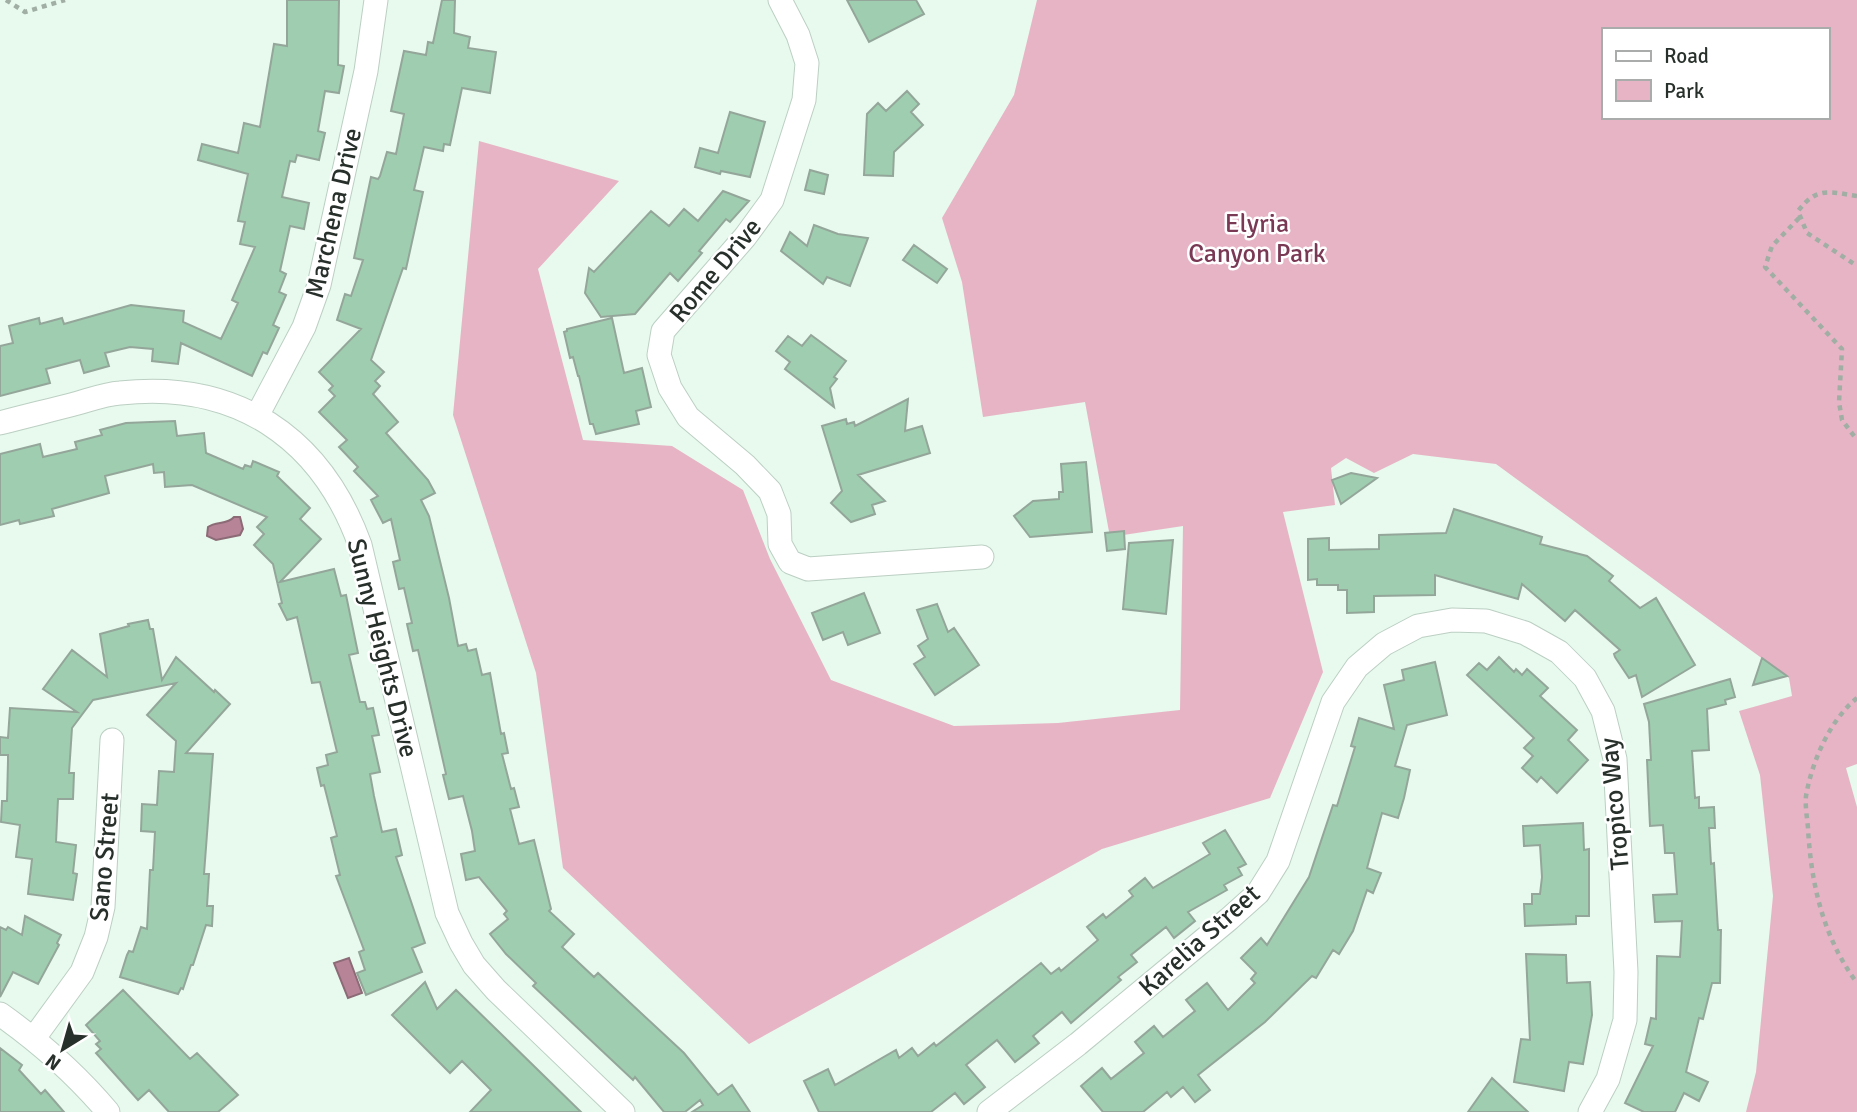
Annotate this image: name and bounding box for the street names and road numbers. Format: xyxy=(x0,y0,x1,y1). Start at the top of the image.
street label: Marchena Drive xyxy=(299,125,369,302)
street label: Rome Drive xyxy=(663,212,769,329)
street label: Sunny Heights Drive xyxy=(339,536,425,761)
street label: Tropico Way xyxy=(1593,737,1637,871)
street label: Sano Street xyxy=(83,792,127,923)
street label: Karelia Street xyxy=(1132,878,1267,1003)

